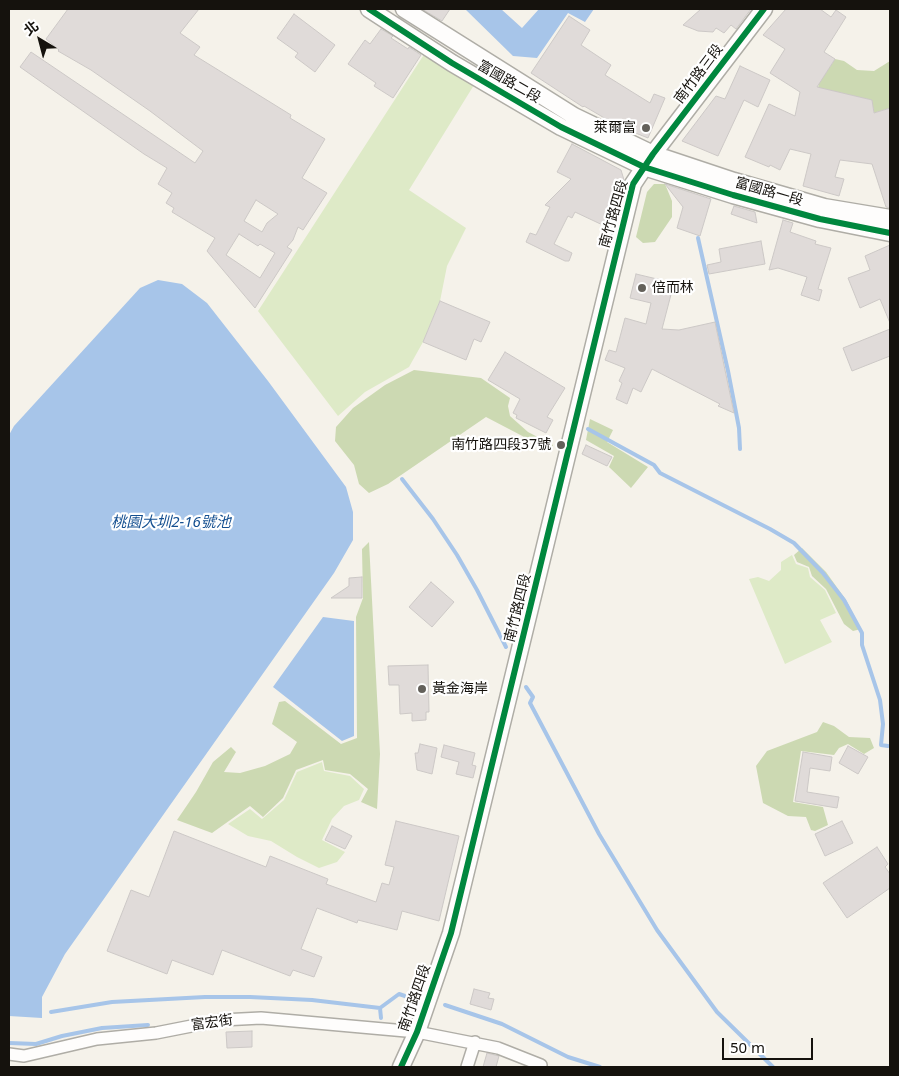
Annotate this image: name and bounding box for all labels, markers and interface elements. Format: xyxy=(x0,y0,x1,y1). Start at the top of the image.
north arrow xyxy=(15,15,65,65)
text: 北 xyxy=(19,16,42,39)
street label: 南竹路三段 xyxy=(671,41,727,107)
street label: 富國路二段 xyxy=(474,57,544,107)
place label: 萊爾富 xyxy=(594,120,636,136)
marker: 萊爾富 xyxy=(640,122,652,134)
street label: 富國路一段 xyxy=(733,174,805,210)
street label: 南竹路四段 xyxy=(596,178,632,250)
place label: 倍而林 xyxy=(652,280,694,296)
marker: 倍而林 xyxy=(636,282,648,294)
place label: 南竹路四段37號 xyxy=(451,437,551,453)
marker: 南竹路四段37號 xyxy=(555,439,567,451)
water label: 桃園大圳2-16號池 xyxy=(111,514,231,532)
street label: 南竹路四段 xyxy=(501,572,535,644)
place label: 黃金海岸 xyxy=(432,681,488,697)
marker: 黃金海岸 xyxy=(416,683,428,695)
street label: 南竹路四段 xyxy=(396,962,434,1034)
street label: 富宏街 xyxy=(190,1012,234,1034)
scale bar xyxy=(724,1028,815,1060)
text: 50 m xyxy=(730,1037,765,1057)

